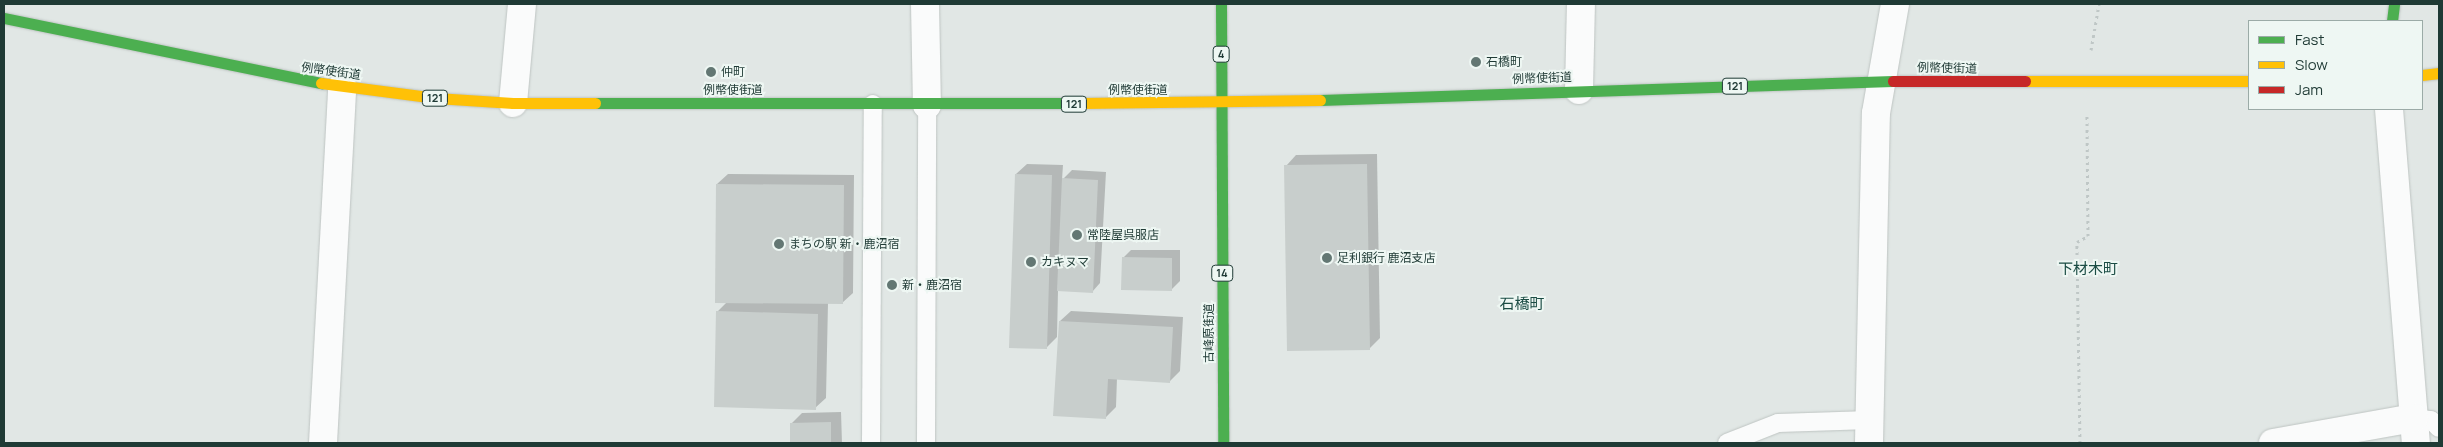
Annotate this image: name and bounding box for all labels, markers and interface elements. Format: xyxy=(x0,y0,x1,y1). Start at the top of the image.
legend xyxy=(2248,20,2423,110)
text: Fast xyxy=(2295,29,2324,50)
road number: 4 xyxy=(1212,46,1230,62)
text: Slow xyxy=(2295,54,2328,75)
place label: 石橋町 xyxy=(1486,55,1522,69)
marker: 石橋町 xyxy=(1470,56,1482,68)
street label: 例幣使街道 xyxy=(300,60,362,82)
street label: 例幣使街道 xyxy=(1917,60,1977,76)
place label: 仲町 xyxy=(721,65,745,79)
marker: 仲町 xyxy=(705,66,717,78)
street label: 例幣使街道 xyxy=(1512,70,1572,86)
road number: 121 xyxy=(1721,78,1749,94)
text: Jam xyxy=(2295,79,2323,100)
street label: 例幣使街道 xyxy=(703,83,763,97)
street label: 例幣使街道 xyxy=(1108,83,1168,97)
road number: 121 xyxy=(421,90,449,106)
road number: 121 xyxy=(1060,96,1088,112)
place label: 常陸屋呉服店 xyxy=(1087,228,1159,242)
marker: 常陸屋呉服店 xyxy=(1071,229,1083,241)
place label: まちの駅 新・鹿沼宿 xyxy=(789,237,899,251)
marker: まちの駅 新・鹿沼宿 xyxy=(773,238,785,250)
place label: 足利銀行 鹿沼支店 xyxy=(1337,251,1435,265)
marker: 足利銀行 鹿沼支店 xyxy=(1321,252,1333,264)
place label: カキヌマ xyxy=(1041,255,1089,269)
marker: カキヌマ xyxy=(1025,256,1037,268)
district label: 下材木町 xyxy=(2058,260,2118,278)
road number: 14 xyxy=(1211,264,1233,282)
place label: 新・鹿沼宿 xyxy=(902,278,962,292)
marker: 新・鹿沼宿 xyxy=(886,279,898,291)
district label: 石橋町 xyxy=(1500,295,1544,313)
street label: 古峰原街道 xyxy=(1202,303,1216,363)

